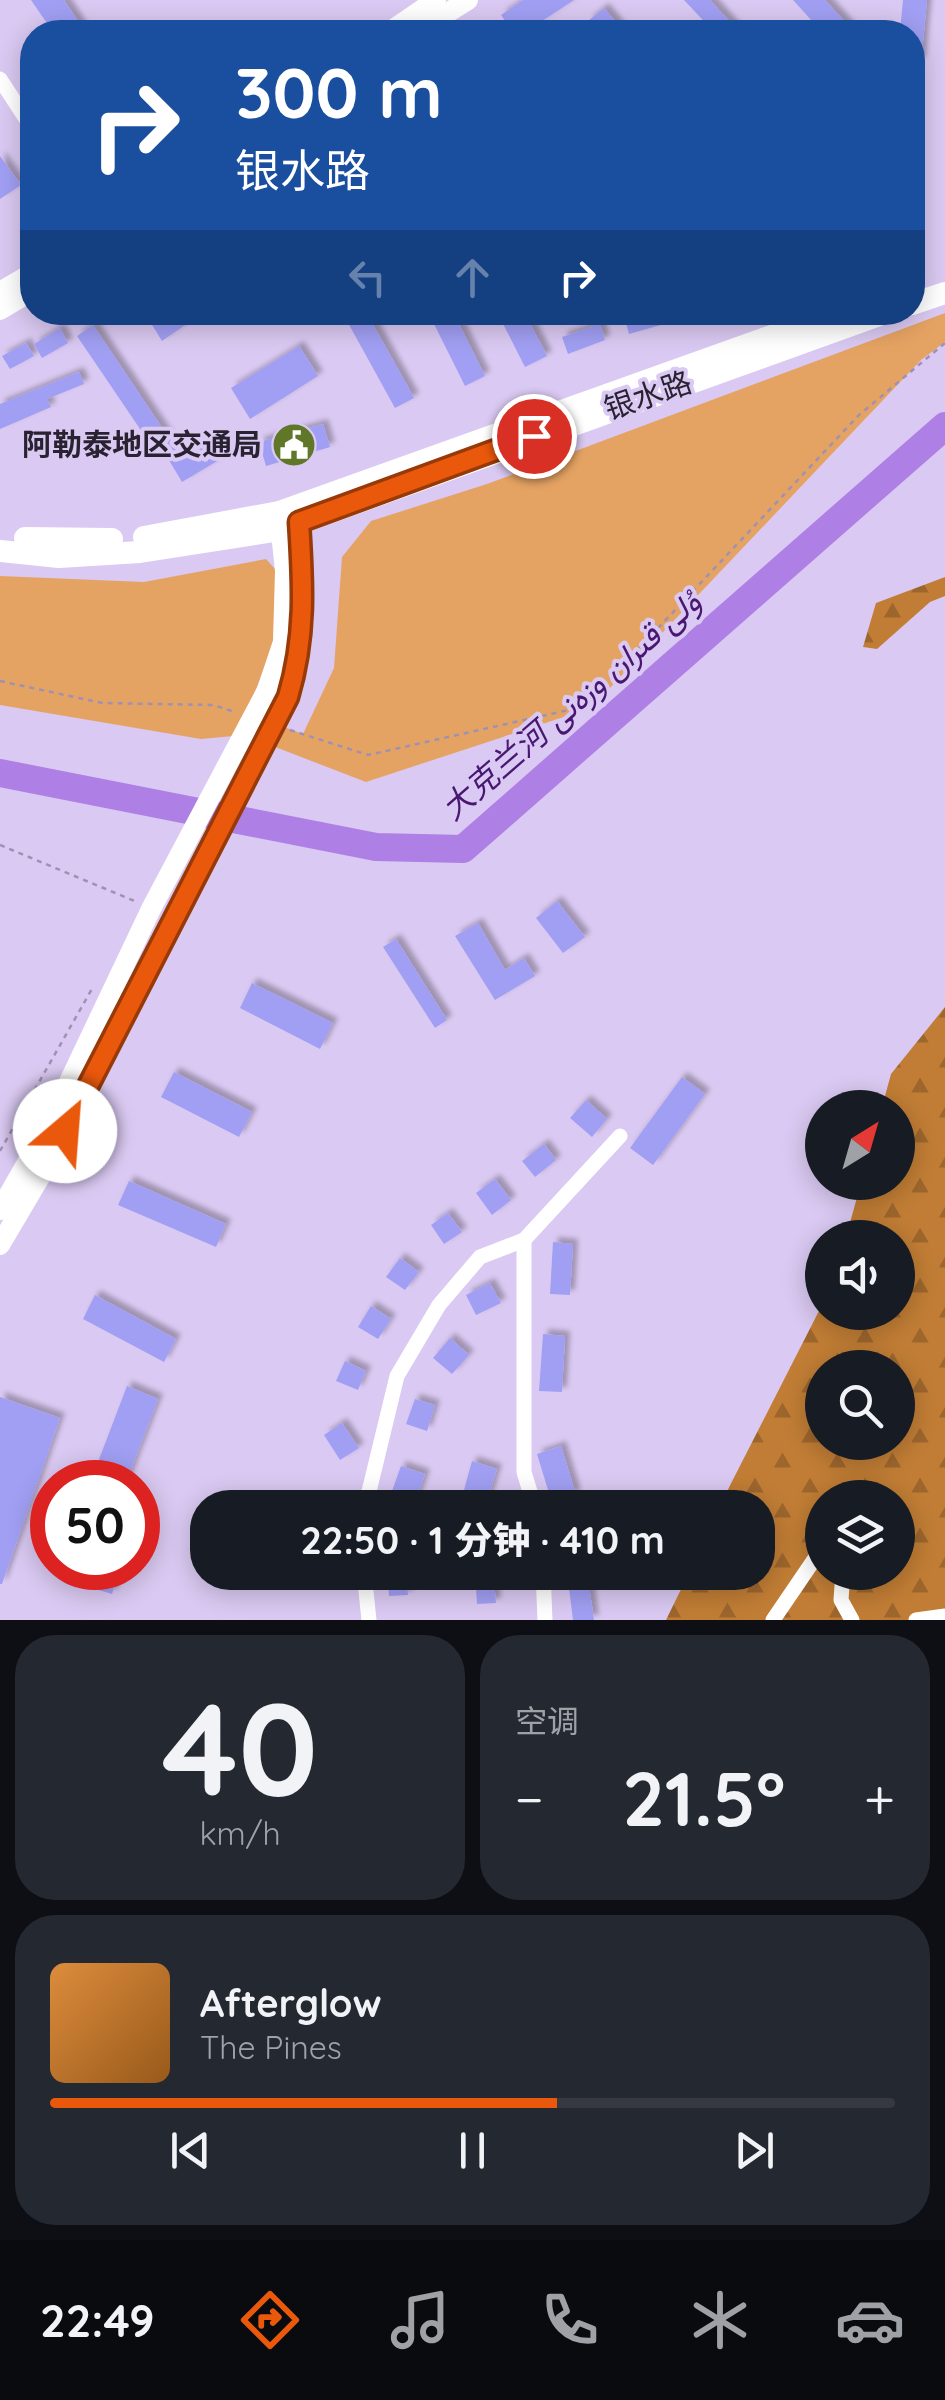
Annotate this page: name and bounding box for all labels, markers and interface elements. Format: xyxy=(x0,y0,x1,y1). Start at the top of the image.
text: 300 m xyxy=(235,48,443,136)
icon: right xyxy=(70,60,200,190)
text: 银水路 xyxy=(235,142,370,198)
icon: left xyxy=(340,250,395,305)
icon: ahead xyxy=(445,250,500,305)
icon: right xyxy=(550,250,605,305)
street label: 银水路 xyxy=(599,362,696,428)
pin xyxy=(492,394,577,479)
icon: arrive xyxy=(507,409,562,464)
public building icon: 阿勒泰地区交通局 xyxy=(271,422,317,468)
place label: 阿勒泰地区交通局 xyxy=(22,425,262,463)
water label: 大克兰河 ۇلى قىران وزەنى xyxy=(432,580,709,829)
position arrow xyxy=(13,1079,117,1183)
north arrow xyxy=(805,1090,915,1200)
map controls xyxy=(805,1090,915,1590)
button: sound xyxy=(805,1220,915,1330)
button: search xyxy=(805,1350,915,1460)
speed limit sign: 50 xyxy=(30,1460,160,1590)
button: layers xyxy=(805,1480,915,1590)
text: 22:50 · 1 分钟 · 410 m xyxy=(300,1516,665,1564)
text: 40 xyxy=(162,1666,318,1829)
text: 空调 xyxy=(515,1701,579,1741)
text: 21.5° xyxy=(622,1751,785,1845)
text: − xyxy=(515,1764,544,1833)
text: + xyxy=(864,1764,895,1833)
text: km/h xyxy=(199,1813,281,1853)
text: Afterglow xyxy=(200,1979,382,2027)
text: The Pines xyxy=(200,2027,342,2067)
icon: previous xyxy=(163,2123,218,2178)
icon: pause xyxy=(445,2123,500,2178)
icon: next xyxy=(727,2123,782,2178)
icon: directions xyxy=(235,2285,305,2355)
icon: music xyxy=(385,2285,455,2355)
icon: phone xyxy=(535,2285,605,2355)
icon: climate xyxy=(685,2285,755,2355)
icon: car xyxy=(835,2285,905,2355)
text: 22:49 xyxy=(40,2292,155,2348)

